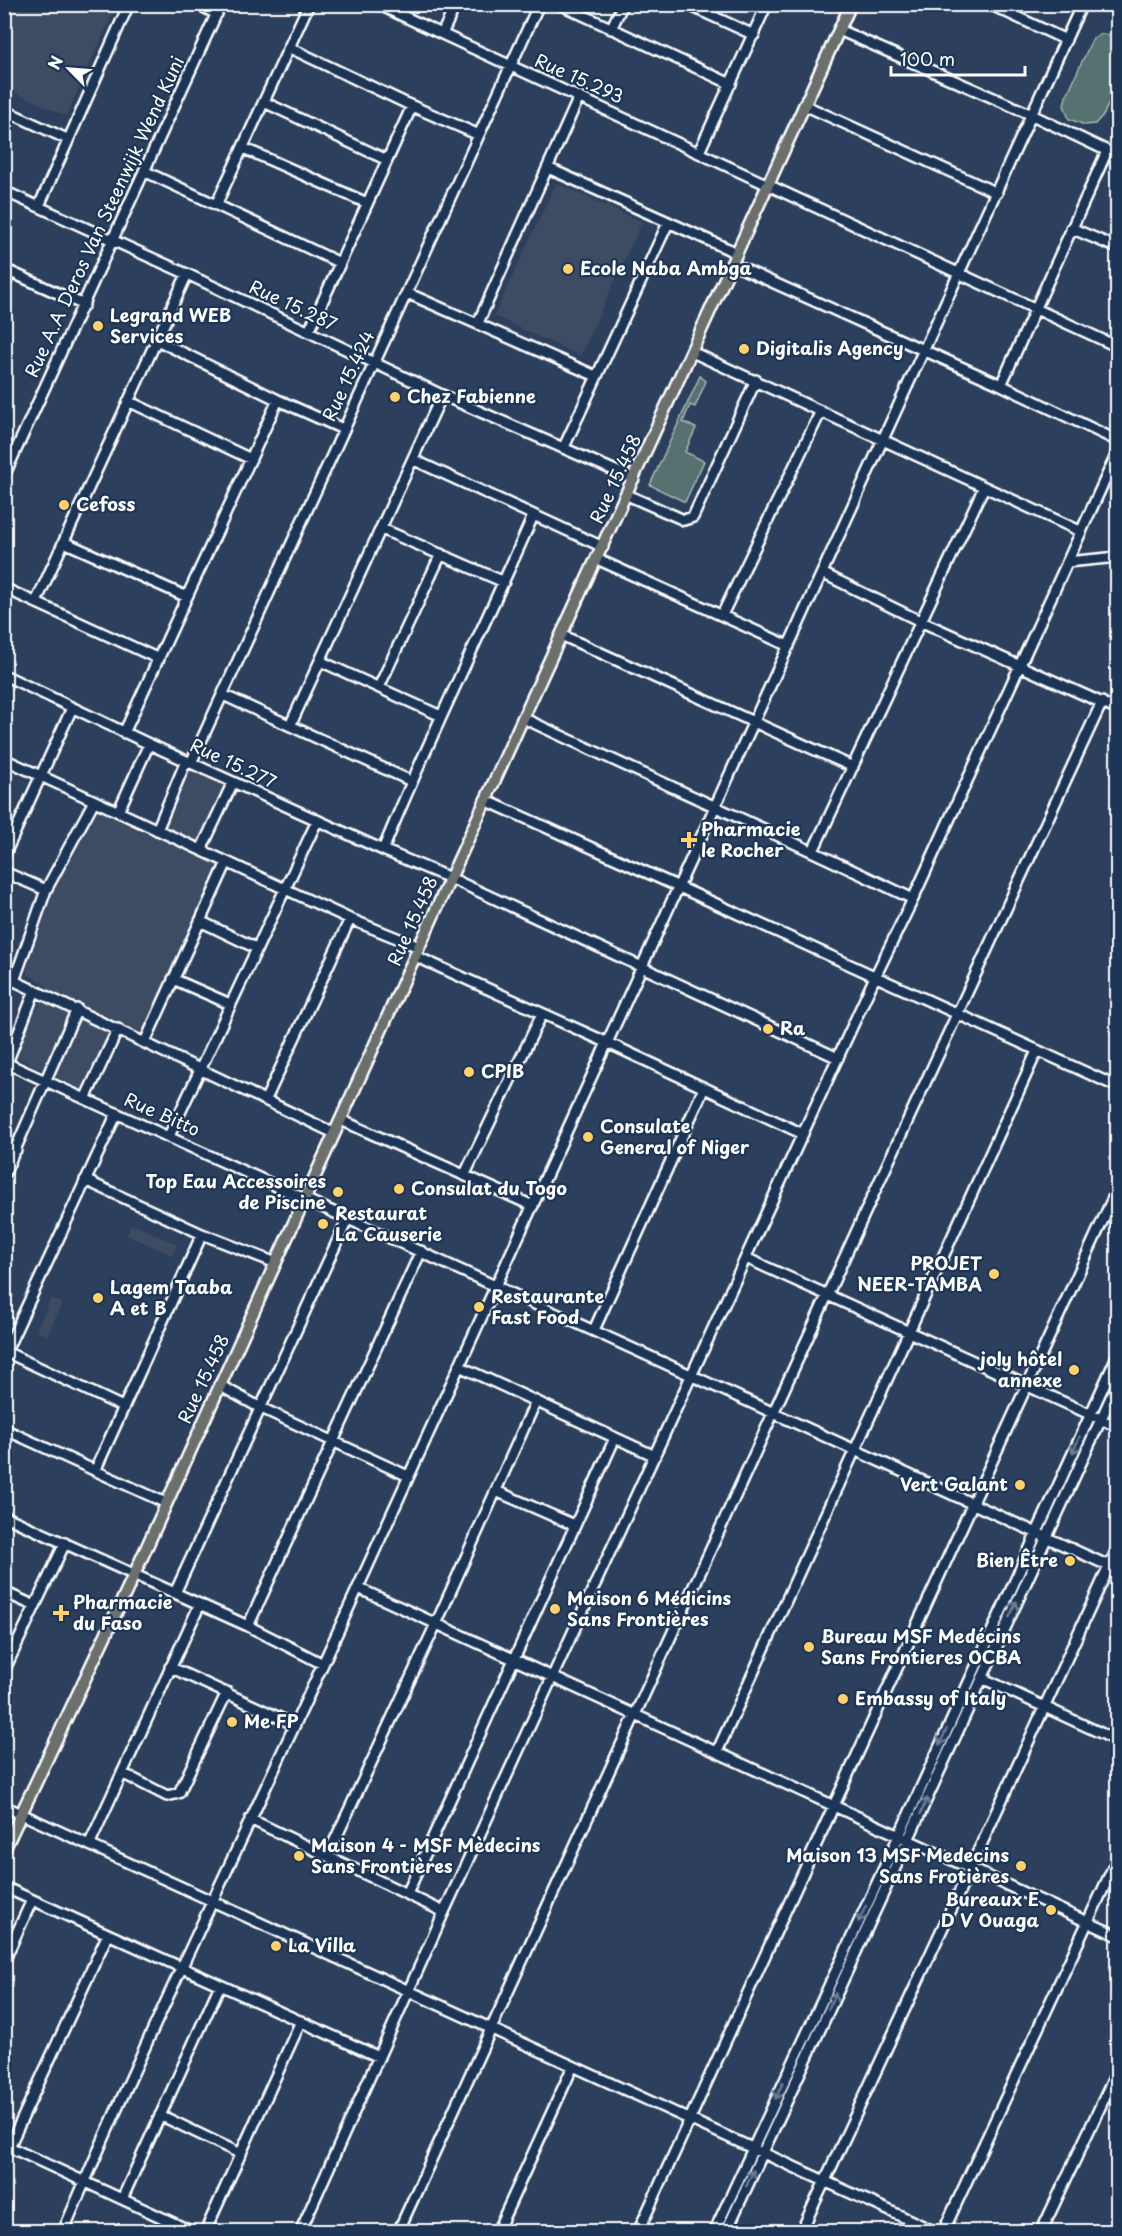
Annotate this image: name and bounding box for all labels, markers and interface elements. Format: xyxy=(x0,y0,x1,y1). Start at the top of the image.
north arrow xyxy=(39,39,99,99)
scale bar xyxy=(891,39,1024,77)
text: 100 m xyxy=(900,45,955,72)
street label: Rue 15.293 xyxy=(531,46,629,109)
street label: Rue A.A Deros Van Steenwijk Wend Kuni xyxy=(17,51,190,381)
text: N xyxy=(41,51,68,73)
place label: Ecole Naba Ambga xyxy=(580,254,752,281)
marker: Ecole Naba Ambga xyxy=(561,262,575,276)
street label: Rue 15.287 xyxy=(245,273,342,337)
place label: Legrand WEB Services xyxy=(110,301,231,349)
marker: Legrand WEB Services xyxy=(91,319,105,333)
street label: Rue 15.424 xyxy=(315,326,380,425)
place label: Digitalis Agency xyxy=(756,334,904,361)
marker: Digitalis Agency xyxy=(737,342,751,356)
place label: Chez Fabienne xyxy=(407,382,536,409)
marker: Chez Fabienne xyxy=(388,390,402,404)
street label: Rue 15.458 xyxy=(582,429,647,528)
place label: Cefoss xyxy=(76,490,135,517)
marker: Cefoss xyxy=(57,498,71,512)
street label: Rue 15.277 xyxy=(186,731,282,795)
place label: Pharmacie le Rocher xyxy=(701,815,801,863)
marker: Pharmacie le Rocher xyxy=(682,833,696,847)
street label: Rue 15.458 xyxy=(380,871,443,970)
place label: Ra xyxy=(780,1014,806,1041)
marker: Ra xyxy=(761,1022,775,1036)
place label: CPIB xyxy=(481,1057,524,1084)
marker: CPIB xyxy=(462,1065,476,1079)
street label: Rue Bitto xyxy=(120,1085,205,1142)
place label: Consulate General of Niger xyxy=(600,1112,750,1160)
marker: Consulate General of Niger xyxy=(581,1130,595,1144)
place label: Top Eau Accessoires de Piscine xyxy=(146,1167,326,1215)
place label: Consulat du Togo xyxy=(411,1174,567,1201)
marker: Consulat du Togo xyxy=(392,1182,406,1196)
marker: Top Eau Accessoires de Piscine xyxy=(331,1185,345,1199)
place label: Restaurat La Causerie xyxy=(335,1199,442,1247)
marker: Restaurat La Causerie xyxy=(316,1217,330,1231)
place label: PROJET NEER-TAMBA xyxy=(857,1249,982,1297)
marker: PROJET NEER-TAMBA xyxy=(987,1267,1001,1281)
place label: Lagem Taaba A et B xyxy=(110,1273,233,1321)
place label: Restaurante Fast Food xyxy=(491,1282,604,1330)
marker: Lagem Taaba A et B xyxy=(91,1291,105,1305)
marker: Restaurante Fast Food xyxy=(472,1300,486,1314)
street label: Rue 15.458 xyxy=(170,1329,235,1428)
place label: joly hôtel annexe xyxy=(977,1345,1062,1393)
marker: joly hôtel annexe xyxy=(1067,1363,1081,1377)
one-way arrow xyxy=(1070,1435,1081,1454)
place label: Vert Galant xyxy=(900,1470,1008,1497)
marker: Vert Galant xyxy=(1013,1478,1027,1492)
place label: Bien Être xyxy=(976,1546,1058,1573)
marker: Bien Être xyxy=(1063,1554,1077,1568)
place label: Maison 6 Médicins Sans Frontières xyxy=(567,1584,732,1632)
place label: Pharmacie du Faso xyxy=(73,1588,173,1636)
one-way arrow xyxy=(1008,1601,1020,1619)
marker: Maison 6 Médicins Sans Frontières xyxy=(548,1602,562,1616)
marker: Pharmacie du Faso xyxy=(54,1606,68,1620)
place label: Bureau MSF Medécins Sans Frontieres OCBA xyxy=(821,1622,1022,1670)
marker: Bureau MSF Medécins Sans Frontieres OCBA xyxy=(802,1640,816,1654)
place label: Embassy of Italy xyxy=(855,1684,1006,1711)
marker: Embassy of Italy xyxy=(836,1692,850,1706)
place label: Me FP xyxy=(244,1707,299,1734)
marker: Me FP xyxy=(225,1715,239,1729)
one-way arrow xyxy=(937,1728,949,1746)
one-way arrow xyxy=(918,1797,930,1815)
place label: Maison 4 - MSF Mèdecins Sans Frontières xyxy=(311,1831,541,1879)
place label: Maison 13 MSF Medecins Sans Frotières xyxy=(786,1841,1009,1889)
marker: Maison 4 - MSF Mèdecins Sans Frontières xyxy=(292,1849,306,1863)
marker: Maison 13 MSF Medecins Sans Frotières xyxy=(1014,1859,1028,1873)
place label: Bureaux E D V Ouaga xyxy=(941,1885,1039,1933)
marker: Bureaux E D V Ouaga xyxy=(1044,1903,1058,1917)
one-way arrow xyxy=(855,1905,867,1923)
place label: La Villa xyxy=(288,1931,356,1958)
marker: La Villa xyxy=(269,1939,283,1953)
one-way arrow xyxy=(827,1993,839,2011)
one-way arrow xyxy=(773,2082,785,2100)
one-way arrow xyxy=(745,2170,756,2188)

